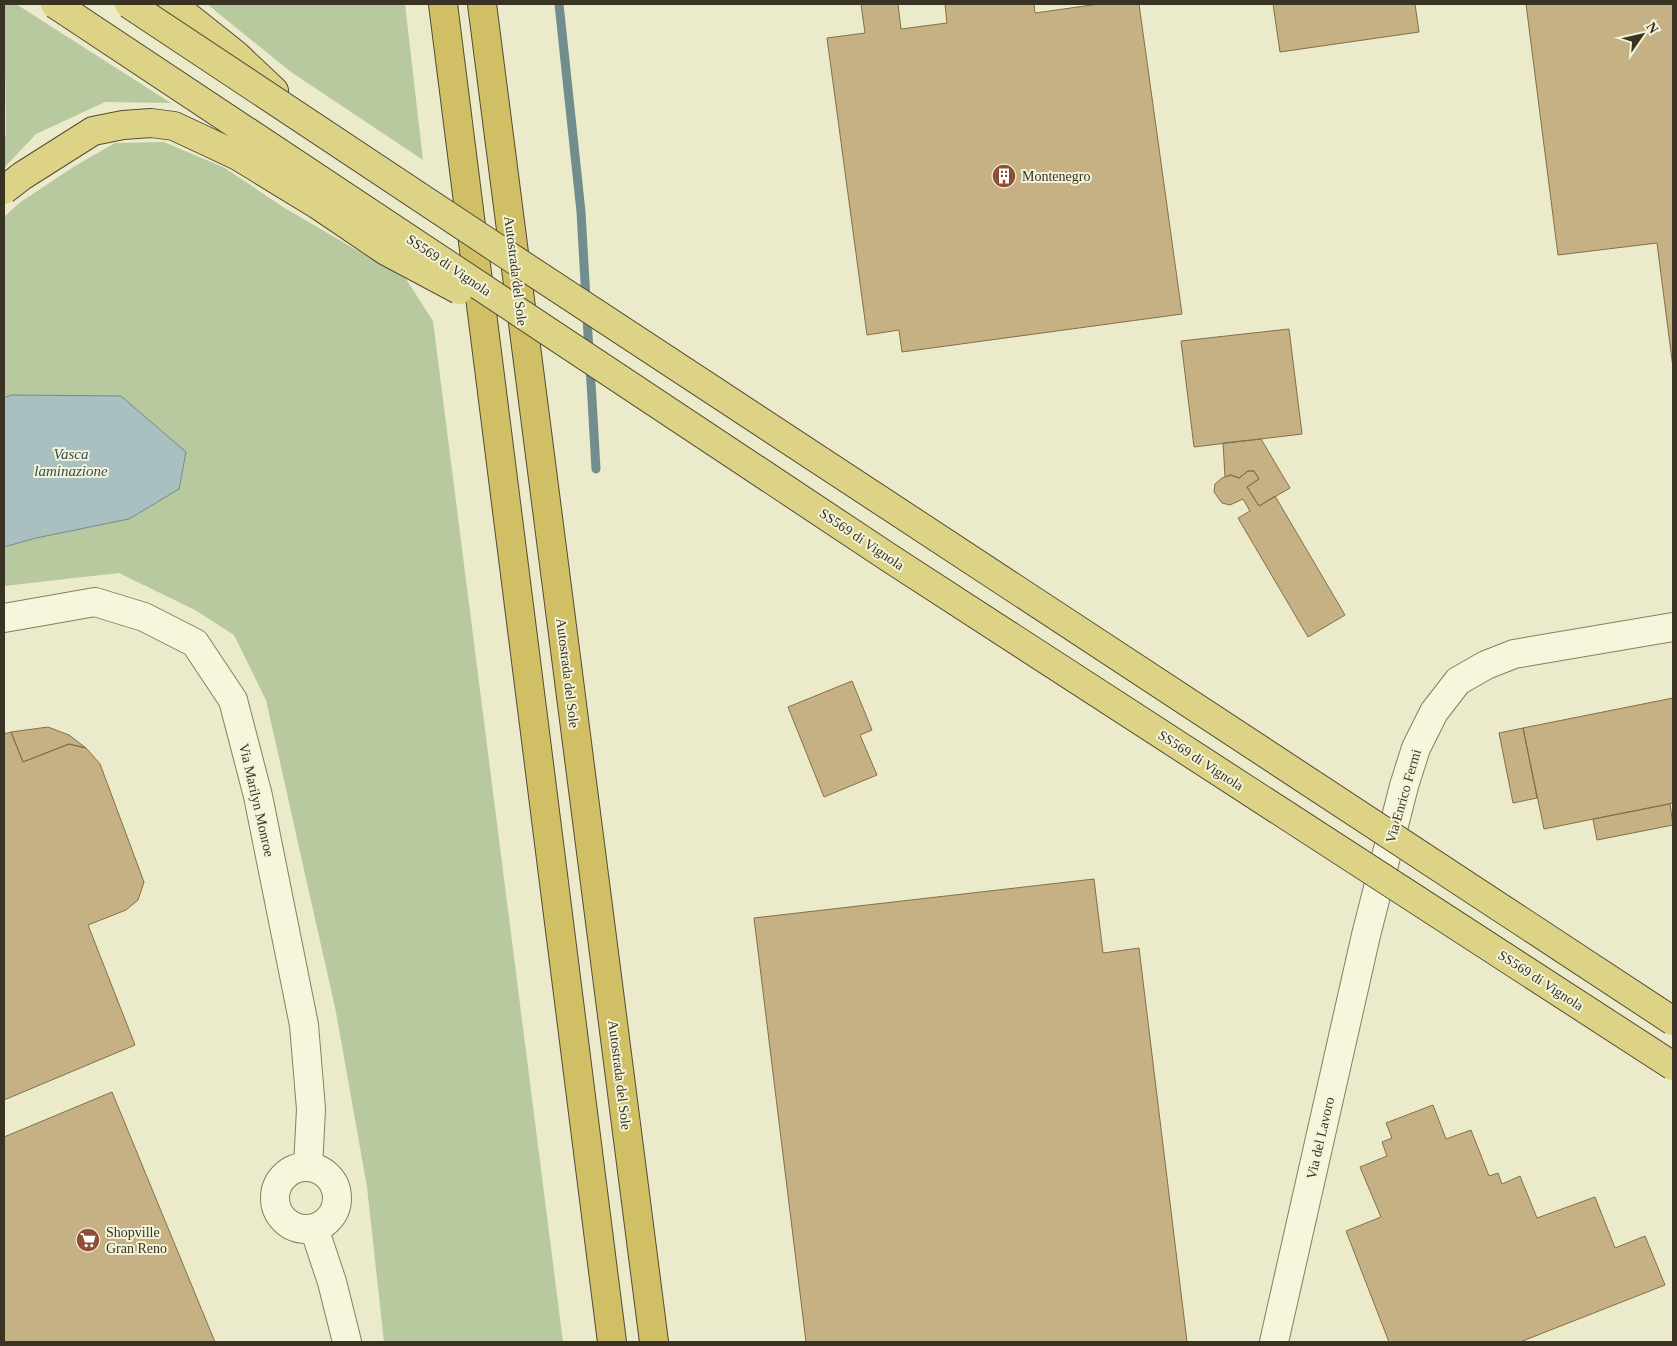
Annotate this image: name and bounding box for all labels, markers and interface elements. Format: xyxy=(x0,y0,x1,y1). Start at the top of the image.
north arrow xyxy=(1617,10,1667,60)
text: N xyxy=(1643,20,1661,36)
building icon: Montenegro xyxy=(991,163,1017,189)
place label: Montenegro xyxy=(1022,169,1090,184)
street label: Autostrada del Sole xyxy=(501,215,530,327)
street label: SS569 di Vignola xyxy=(404,232,494,300)
water label: Vasca laminazione xyxy=(34,446,108,479)
street label: SS569 di Vignola xyxy=(817,506,907,574)
street label: Autostrada del Sole xyxy=(553,617,582,729)
street label: SS569 di Vignola xyxy=(1155,727,1247,794)
street label: Via Marilyn Monroe xyxy=(236,742,277,858)
street label: Via Enrico Fermi xyxy=(1383,747,1424,845)
street label: SS569 di Vignola xyxy=(1495,947,1587,1014)
street label: Autostrada del Sole xyxy=(605,1019,634,1131)
street label: Via del Lavoro xyxy=(1304,1096,1337,1181)
place label: Shopville Gran Reno xyxy=(106,1225,167,1256)
supermarket icon: Shopville Gran Reno xyxy=(75,1227,101,1253)

